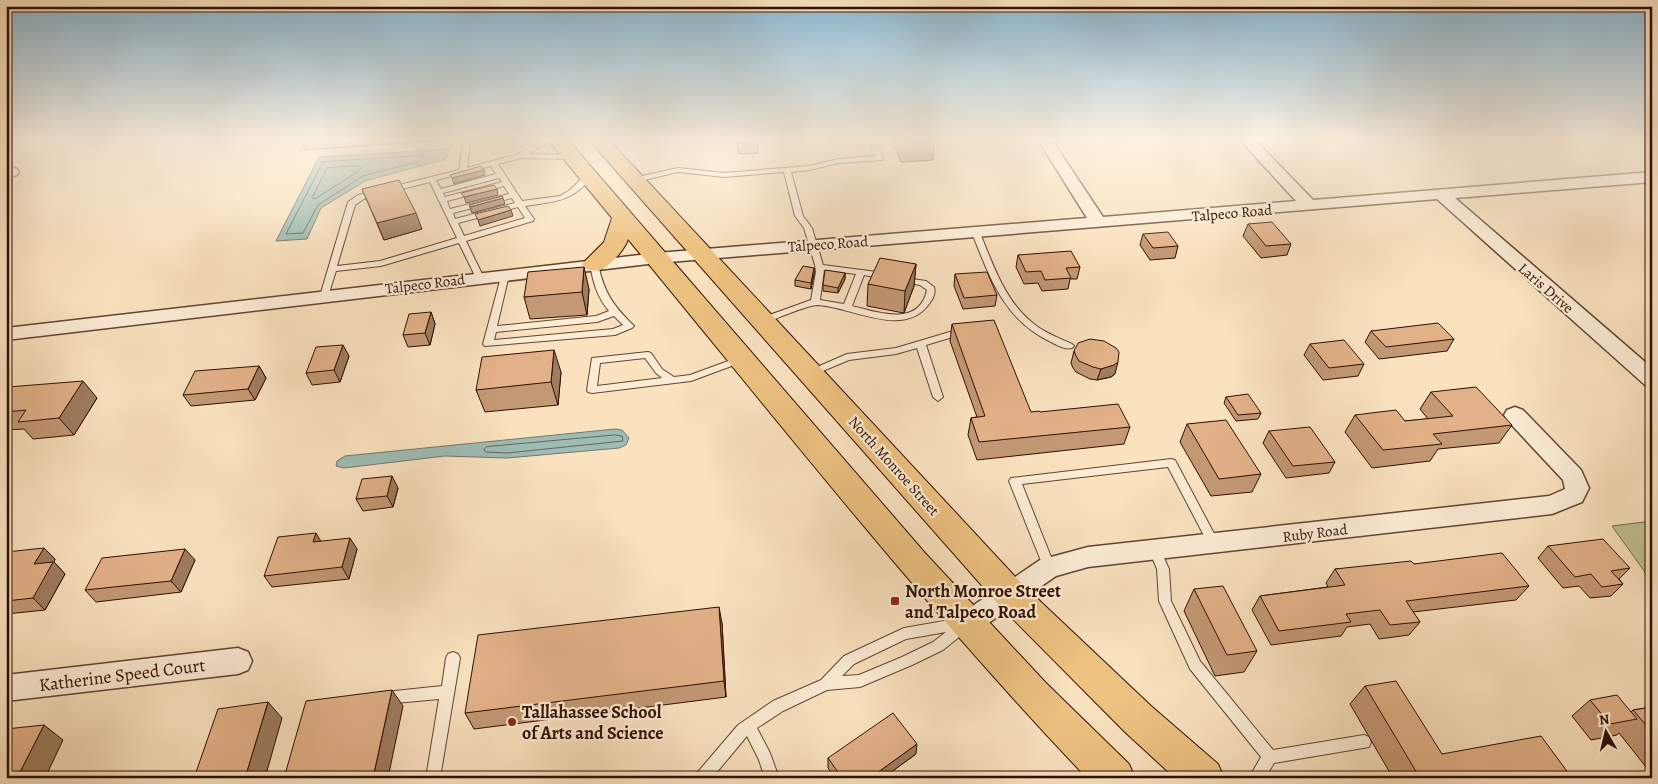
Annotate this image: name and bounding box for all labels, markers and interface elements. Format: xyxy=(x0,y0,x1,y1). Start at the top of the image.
street label: Talpeco Road xyxy=(1191,199,1274,226)
street label: Talpeco Road xyxy=(787,231,870,257)
street label: Laris Drive xyxy=(1514,258,1578,318)
street label: Talpeco Road xyxy=(384,269,467,299)
street label: North Monroe Street xyxy=(844,412,944,520)
street label: Ruby Road xyxy=(1281,519,1349,547)
place label: North Monroe Street and Talpeco Road xyxy=(905,579,1061,624)
marker: North Monroe Street and Talpeco Road xyxy=(889,595,901,607)
street label: Katherine Speed Court xyxy=(37,653,207,697)
place label: Tallahassee School of Arts and Science xyxy=(522,700,664,745)
north arrow xyxy=(1580,706,1630,756)
text: N xyxy=(1598,710,1611,730)
marker: Tallahassee School of Arts and Science xyxy=(506,716,518,728)

